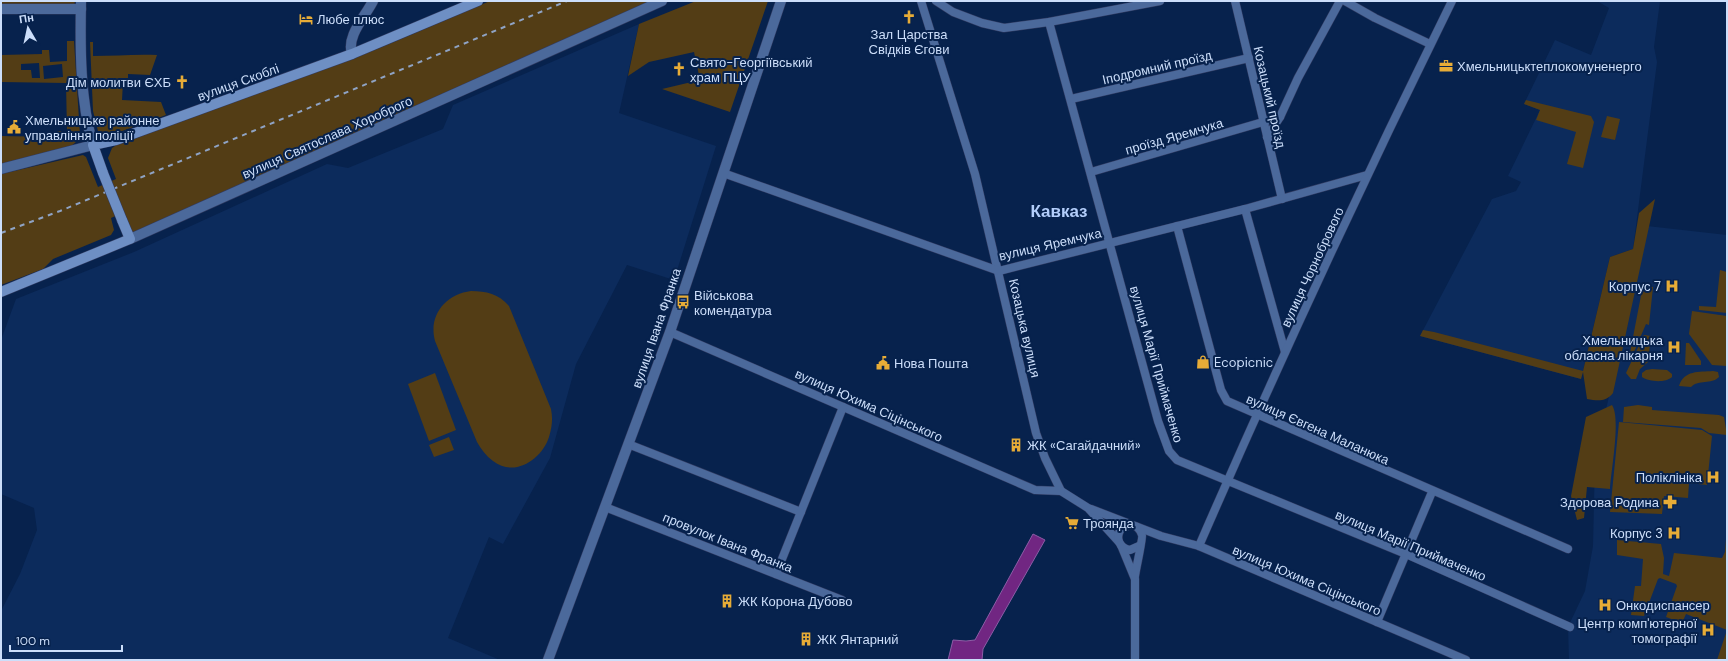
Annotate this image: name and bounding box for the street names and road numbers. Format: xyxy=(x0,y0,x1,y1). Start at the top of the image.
street label: Козацький проїзд xyxy=(1250,44,1290,150)
street label: Іподромний проїзд xyxy=(1101,47,1214,88)
street label: вулиця Скоблі xyxy=(195,60,281,105)
street label: вулиця Святослава Хороброго xyxy=(240,92,415,183)
street label: проїзд Яремчука xyxy=(1123,114,1226,159)
street label: вулиця Чорнобрового xyxy=(1277,204,1348,330)
street label: вулиця Яремчука xyxy=(997,224,1104,265)
street label: вулиця Івана Франка xyxy=(628,265,685,390)
street label: Козацька вулиця xyxy=(1005,277,1044,379)
street label: вулиця Марії Приймаченко xyxy=(1126,284,1187,444)
street label: вулиця Юхима Сіцінського xyxy=(792,365,945,446)
street label: вулиця Євгена Маланюка xyxy=(1244,390,1393,469)
street label: вулиця Марії Приймаченко xyxy=(1333,506,1489,585)
street label: провулок Івана Франка xyxy=(660,509,796,577)
street label: вулиця Юхима Сіцінського xyxy=(1230,541,1384,620)

